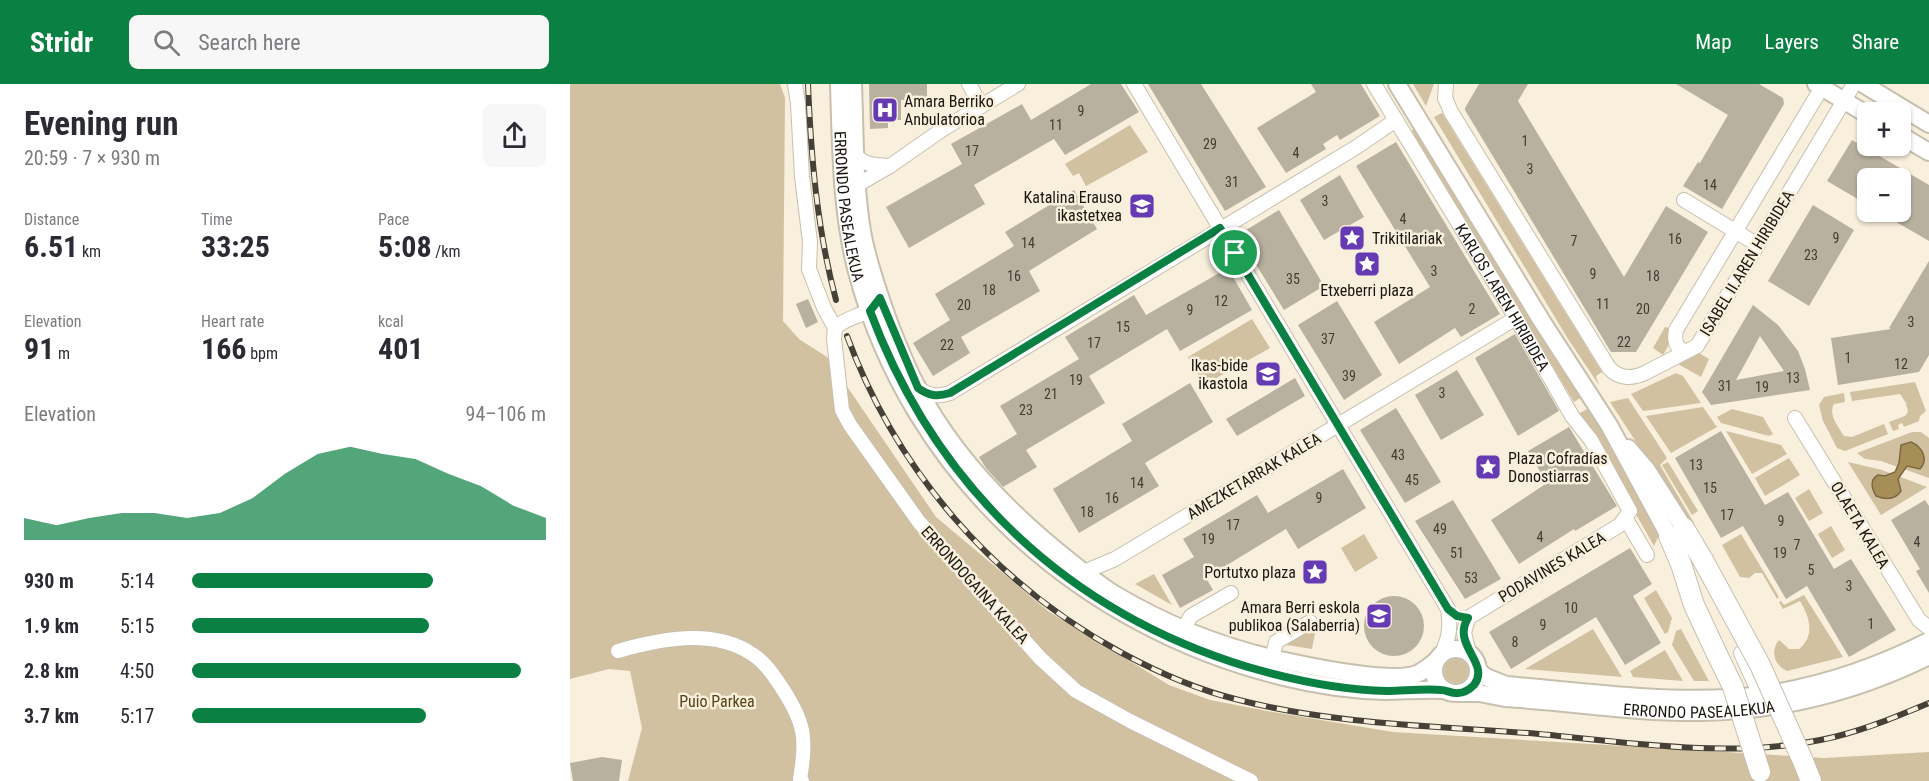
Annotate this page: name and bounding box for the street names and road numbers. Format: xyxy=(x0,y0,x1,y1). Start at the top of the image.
street label: ERRONDO PASEALEKUA xyxy=(831,131,869,284)
street label: ISABEL II.AREN HIRIBIDEA xyxy=(1696,187,1798,339)
street label: KARLOS I.AREN HIRIBIDEA xyxy=(1451,220,1554,374)
street label: AMEZKETARRAK KALEA xyxy=(1184,429,1324,523)
street label: OLAETA KALEA xyxy=(1827,478,1893,572)
street label: ERRONDOGAINA KALEA xyxy=(917,522,1033,648)
street label: PODAVINES KALEA xyxy=(1495,528,1609,606)
street label: ERRONDO PASEALEKUA xyxy=(1622,696,1776,722)

